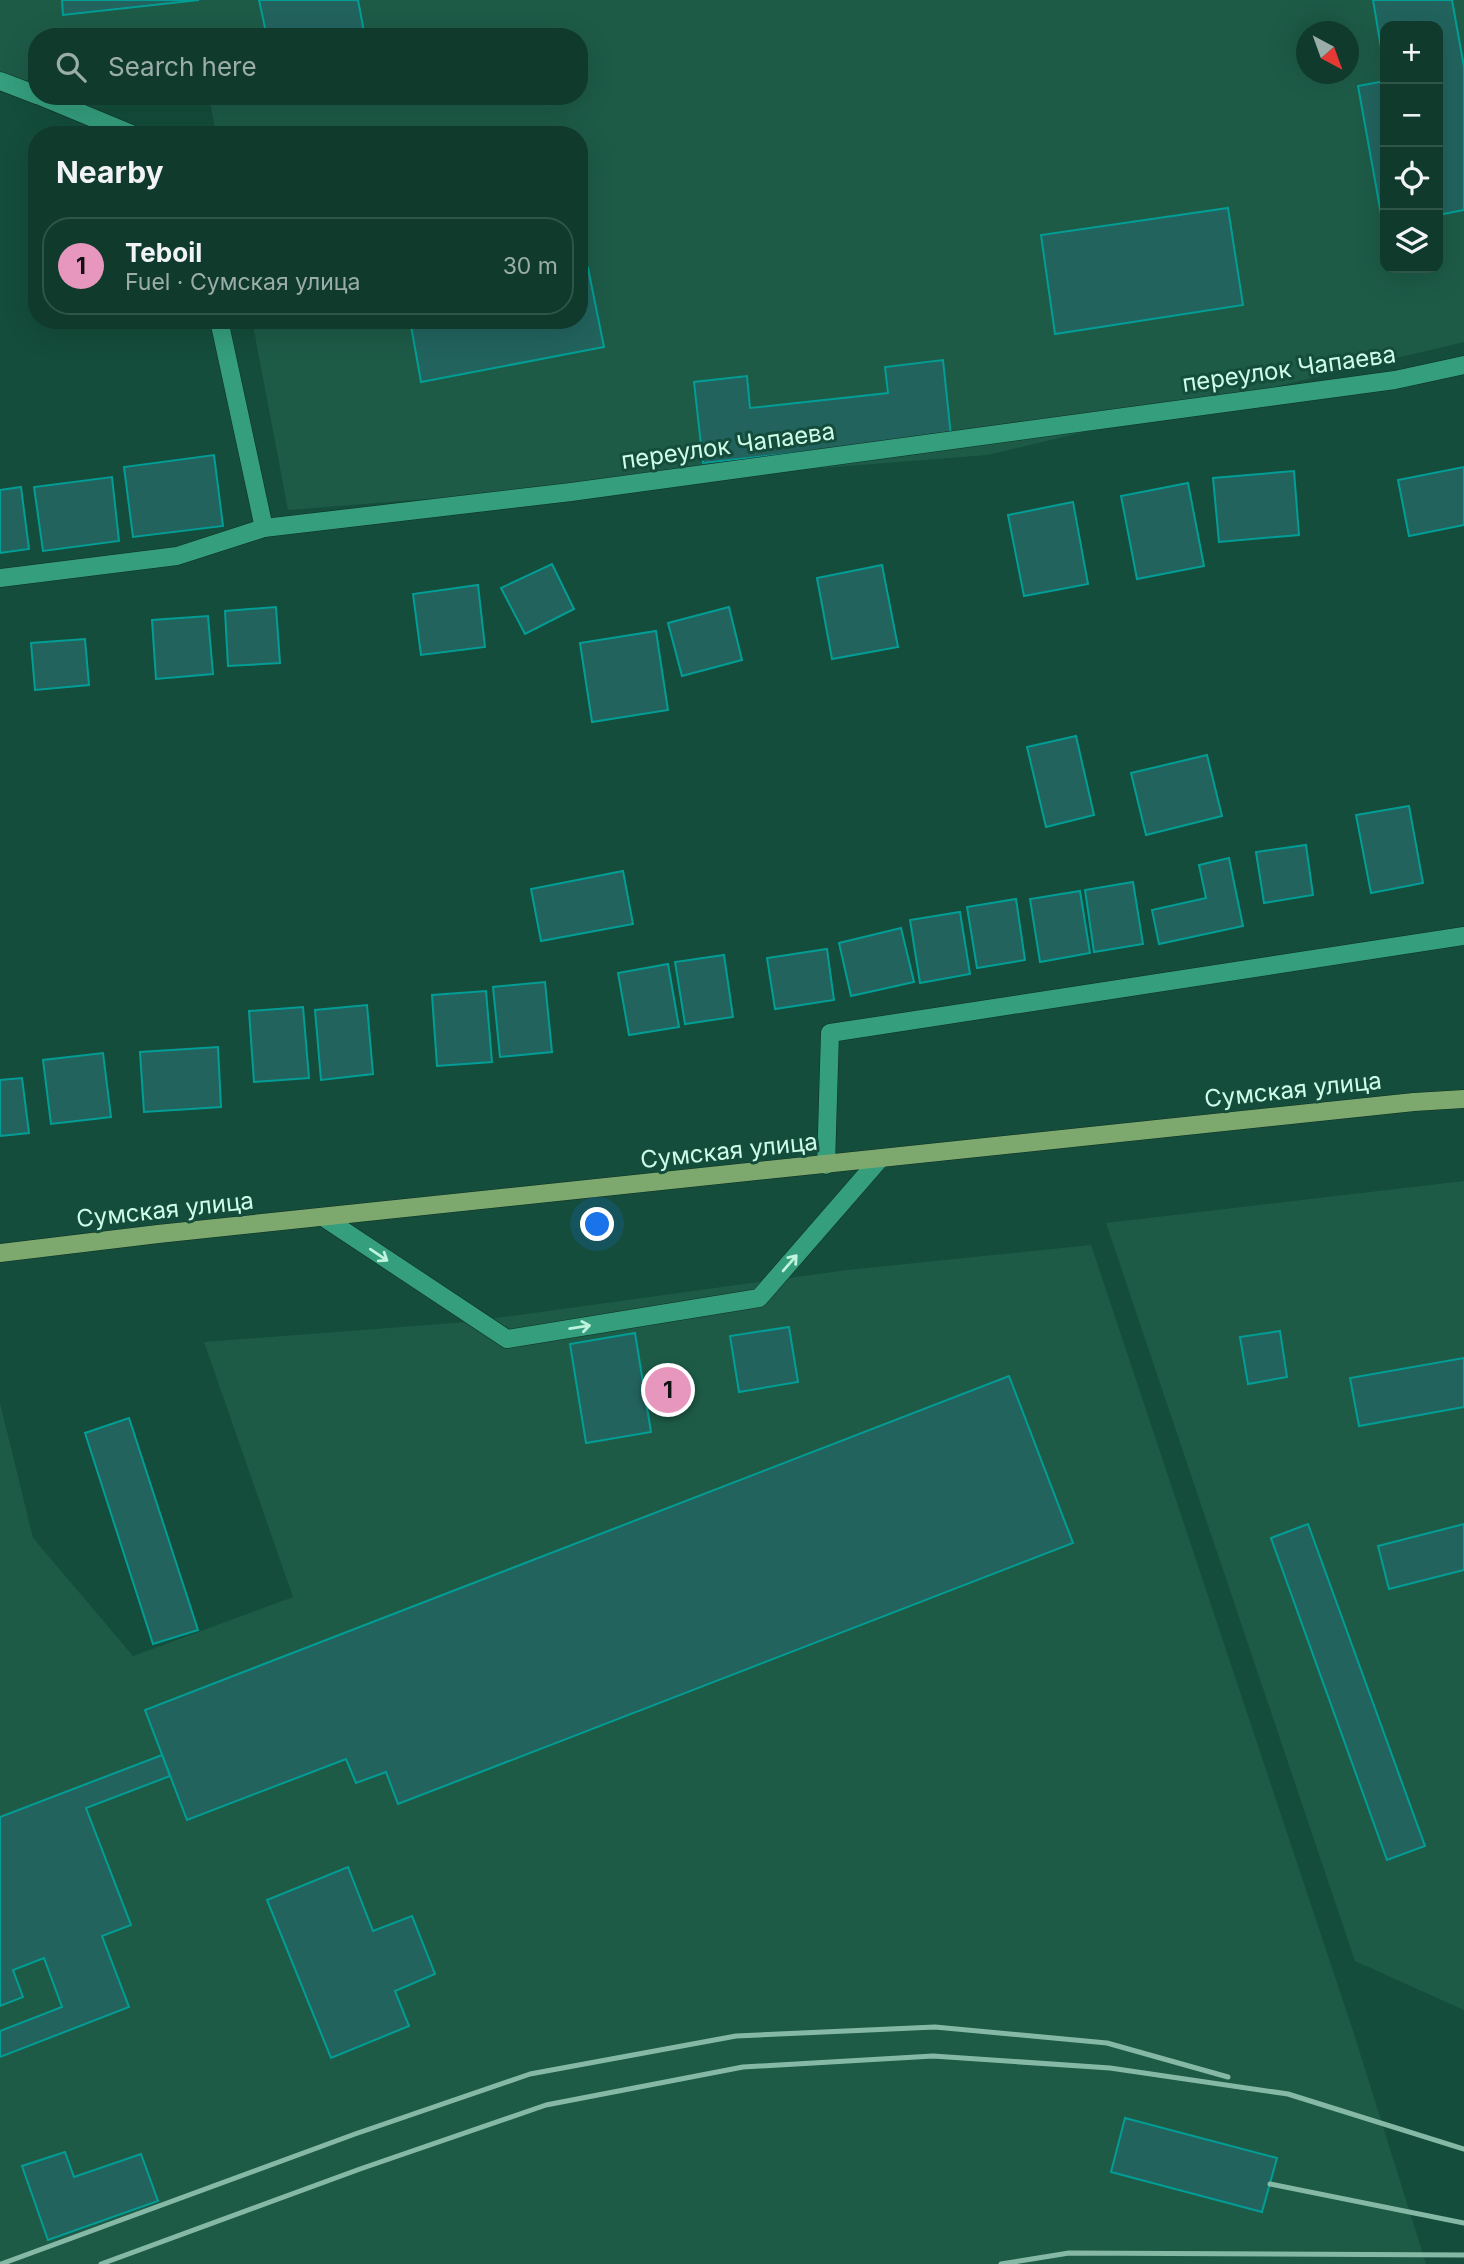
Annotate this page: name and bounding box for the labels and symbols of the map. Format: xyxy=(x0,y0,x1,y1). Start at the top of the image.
north arrow xyxy=(1296,21,1359,84)
street label: переулок Чапаева xyxy=(1180,339,1398,398)
street label: переулок Чапаева xyxy=(619,416,837,475)
street label: Сумская улица xyxy=(1203,1066,1383,1113)
street label: Сумская улица xyxy=(639,1127,819,1174)
street label: Сумская улица xyxy=(75,1186,255,1233)
your location xyxy=(580,1207,614,1241)
one-way arrow xyxy=(369,1248,389,1262)
one-way arrow xyxy=(782,1254,798,1272)
one-way arrow xyxy=(568,1320,591,1333)
pin: 1 xyxy=(645,1364,691,1416)

